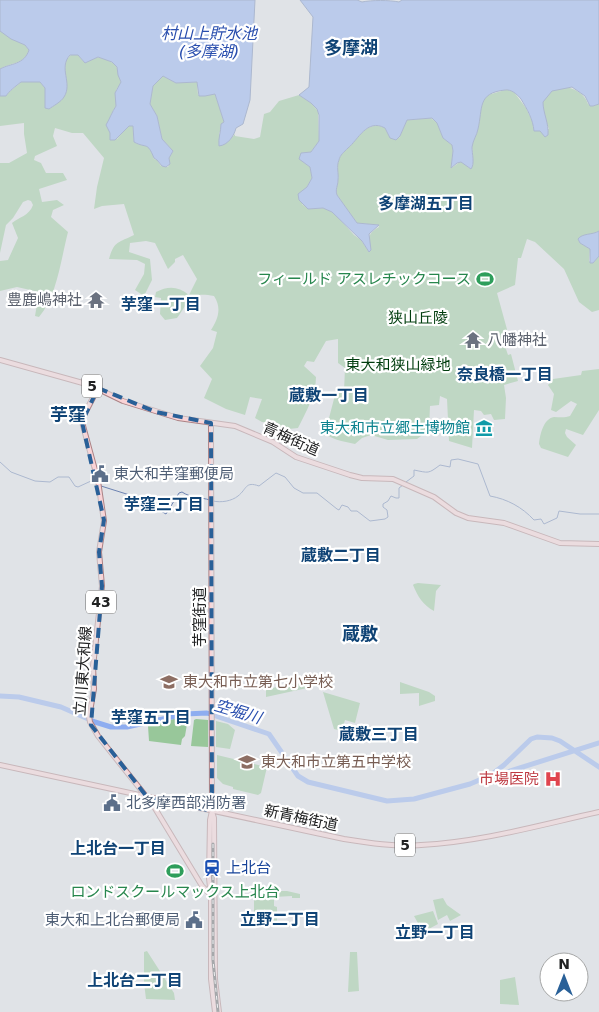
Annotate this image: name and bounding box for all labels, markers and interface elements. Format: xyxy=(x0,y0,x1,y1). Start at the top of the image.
water label: 村山上貯水池 (多摩湖) xyxy=(161,24,259,61)
district label: 多摩湖 xyxy=(324,37,378,58)
district label: 多摩湖五丁目 xyxy=(378,194,474,213)
sports icon: フィールド アスレチックコース xyxy=(475,269,495,289)
place label: フィールド アスレチックコース xyxy=(257,270,471,288)
temple icon: 豊鹿嶋神社 xyxy=(86,290,106,310)
place label: 豊鹿嶋神社 xyxy=(7,291,82,309)
district label: 芋窪一丁目 xyxy=(121,295,201,314)
park label: 狭山丘陵 xyxy=(388,309,448,327)
temple icon: 八幡神社 xyxy=(463,330,483,350)
place label: 八幡神社 xyxy=(487,331,547,349)
park label: 東大和狭山緑地 xyxy=(345,356,451,374)
district label: 奈良橋一丁目 xyxy=(457,365,553,384)
road number: 5 xyxy=(82,374,102,398)
district label: 蔵敷一丁目 xyxy=(289,386,369,405)
district label: 芋窪 xyxy=(50,404,86,425)
museum icon: 東大和市立郷土博物館 xyxy=(474,418,494,438)
street label: 青梅街道 xyxy=(260,419,322,459)
place label: 東大和市立郷土博物館 xyxy=(320,419,470,437)
public building icon: 東大和芋窪郵便局 xyxy=(90,464,110,484)
place label: 東大和芋窪郵便局 xyxy=(114,465,234,483)
district label: 芋窪三丁目 xyxy=(124,495,204,514)
district label: 蔵敷二丁目 xyxy=(301,546,381,565)
street label: 芋窪街道 xyxy=(191,587,209,647)
road number: 43 xyxy=(86,590,116,614)
district label: 蔵敷 xyxy=(342,623,378,644)
street label: 立川東大和線 xyxy=(71,625,95,717)
school or university icon: 東大和市立第七小学校 xyxy=(159,672,179,692)
place label: 東大和市立第七小学校 xyxy=(183,673,333,691)
water label: 空堀川 xyxy=(212,695,265,728)
district label: 芋窪五丁目 xyxy=(111,708,191,727)
district label: 蔵敷三丁目 xyxy=(339,725,419,744)
school or university icon: 東大和市立第五中学校 xyxy=(237,752,257,772)
place label: 東大和市立第五中学校 xyxy=(261,753,411,771)
hospital icon: 市場医院 xyxy=(543,769,563,789)
place label: 市場医院 xyxy=(479,770,539,788)
public building icon: 北多摩西部消防署 xyxy=(102,793,122,813)
place label: 北多摩西部消防署 xyxy=(126,794,246,812)
street label: 新青梅街道 xyxy=(262,801,340,835)
road number: 5 xyxy=(395,834,415,856)
district label: 上北台一丁目 xyxy=(70,839,166,858)
station icon: 上北台 xyxy=(202,858,222,878)
place label: 上北台 xyxy=(226,859,271,877)
sports icon: ロンドスクールマックス上北台 xyxy=(165,861,185,881)
place label: ロンドスクールマックス上北台 xyxy=(70,883,280,901)
public building icon: 東大和上北台郵便局 xyxy=(184,910,204,930)
district label: 立野二丁目 xyxy=(240,910,320,929)
place label: 東大和上北台郵便局 xyxy=(45,911,180,929)
district label: 立野一丁目 xyxy=(395,923,475,942)
north arrow xyxy=(539,952,589,1002)
text: N xyxy=(558,956,570,972)
district label: 上北台二丁目 xyxy=(87,971,183,990)

